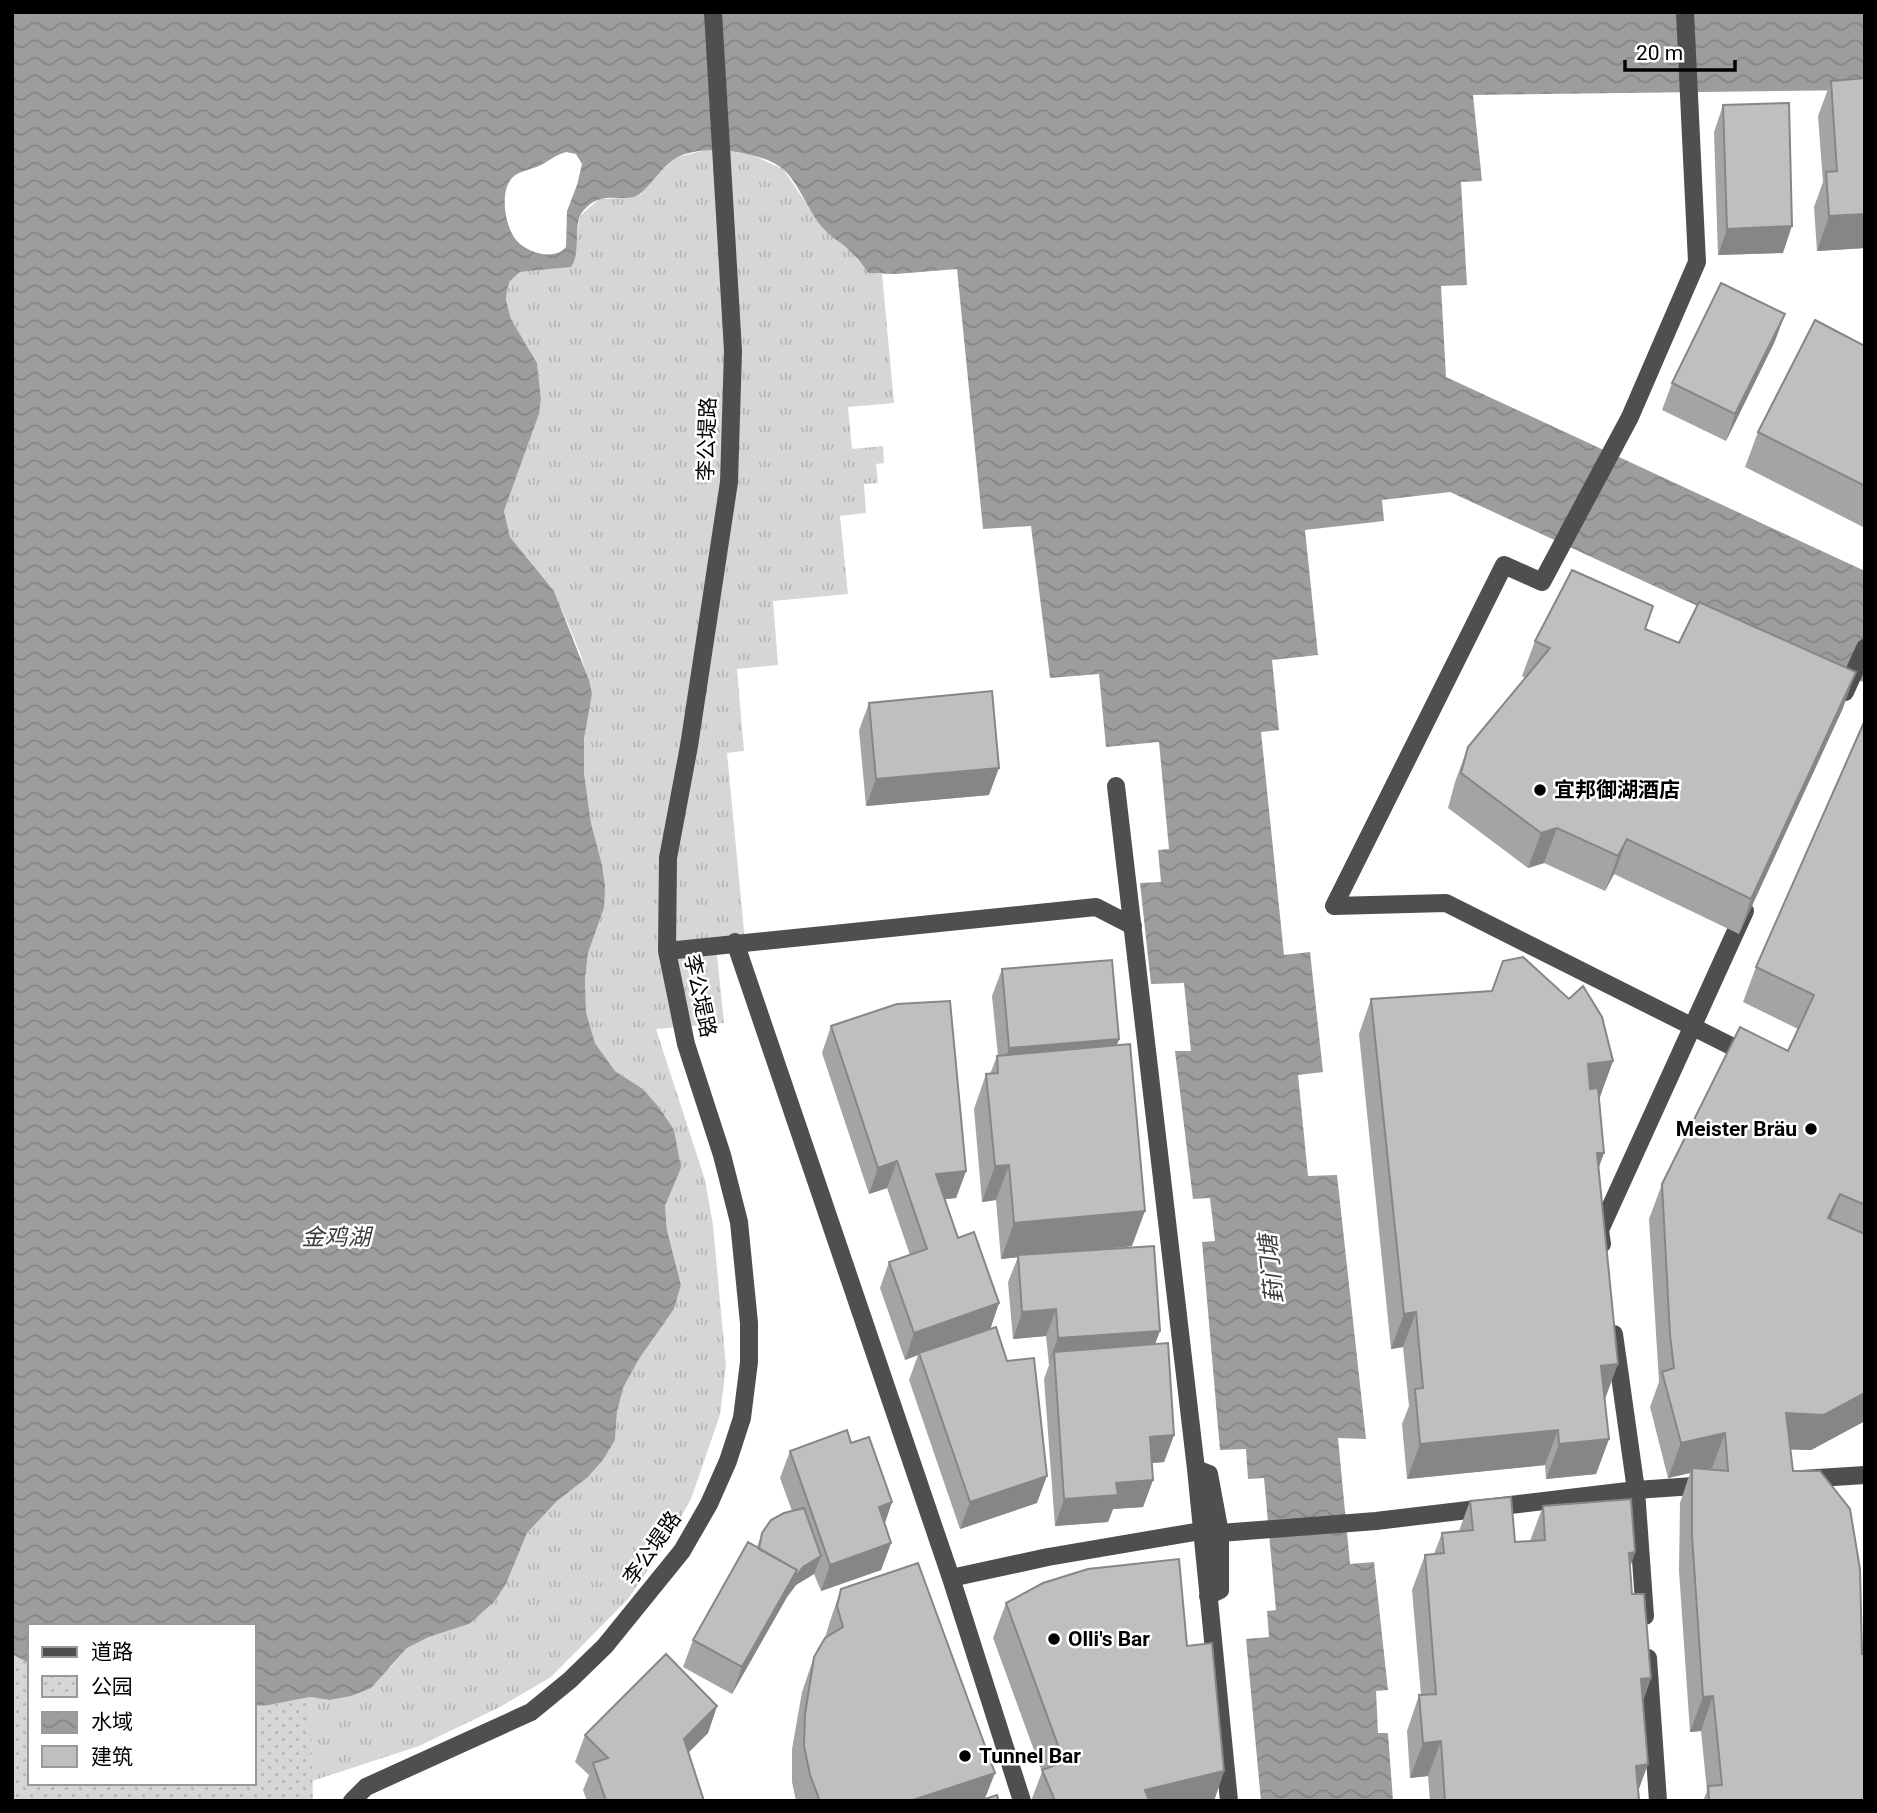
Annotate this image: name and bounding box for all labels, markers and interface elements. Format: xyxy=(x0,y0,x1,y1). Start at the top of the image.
scale bar xyxy=(1625,28,1735,72)
text: 20 m xyxy=(1636,41,1683,65)
street label: 李公堤路 xyxy=(694,397,720,481)
place label: 宜邦御湖酒店 xyxy=(1554,778,1680,802)
marker: 宜邦御湖酒店 xyxy=(1532,782,1548,798)
street label: 李公堤路 xyxy=(680,952,720,1040)
place label: Meister Bräu xyxy=(1676,1117,1797,1141)
marker: Meister Bräu xyxy=(1803,1121,1819,1137)
water label: 金鸡湖 xyxy=(302,1224,374,1251)
water label: 葑门塘 xyxy=(1254,1229,1289,1305)
street label: 李公堤路 xyxy=(618,1507,686,1589)
legend xyxy=(28,1624,256,1785)
place label: Olli's Bar xyxy=(1068,1627,1150,1651)
marker: Olli's Bar xyxy=(1046,1631,1062,1647)
text: 道路 xyxy=(91,1640,133,1664)
text: 公园 xyxy=(91,1675,133,1699)
text: 水域 xyxy=(91,1710,133,1734)
place label: Tunnel Bar xyxy=(979,1744,1081,1768)
text: 建筑 xyxy=(91,1745,133,1769)
marker: Tunnel Bar xyxy=(957,1748,973,1764)

